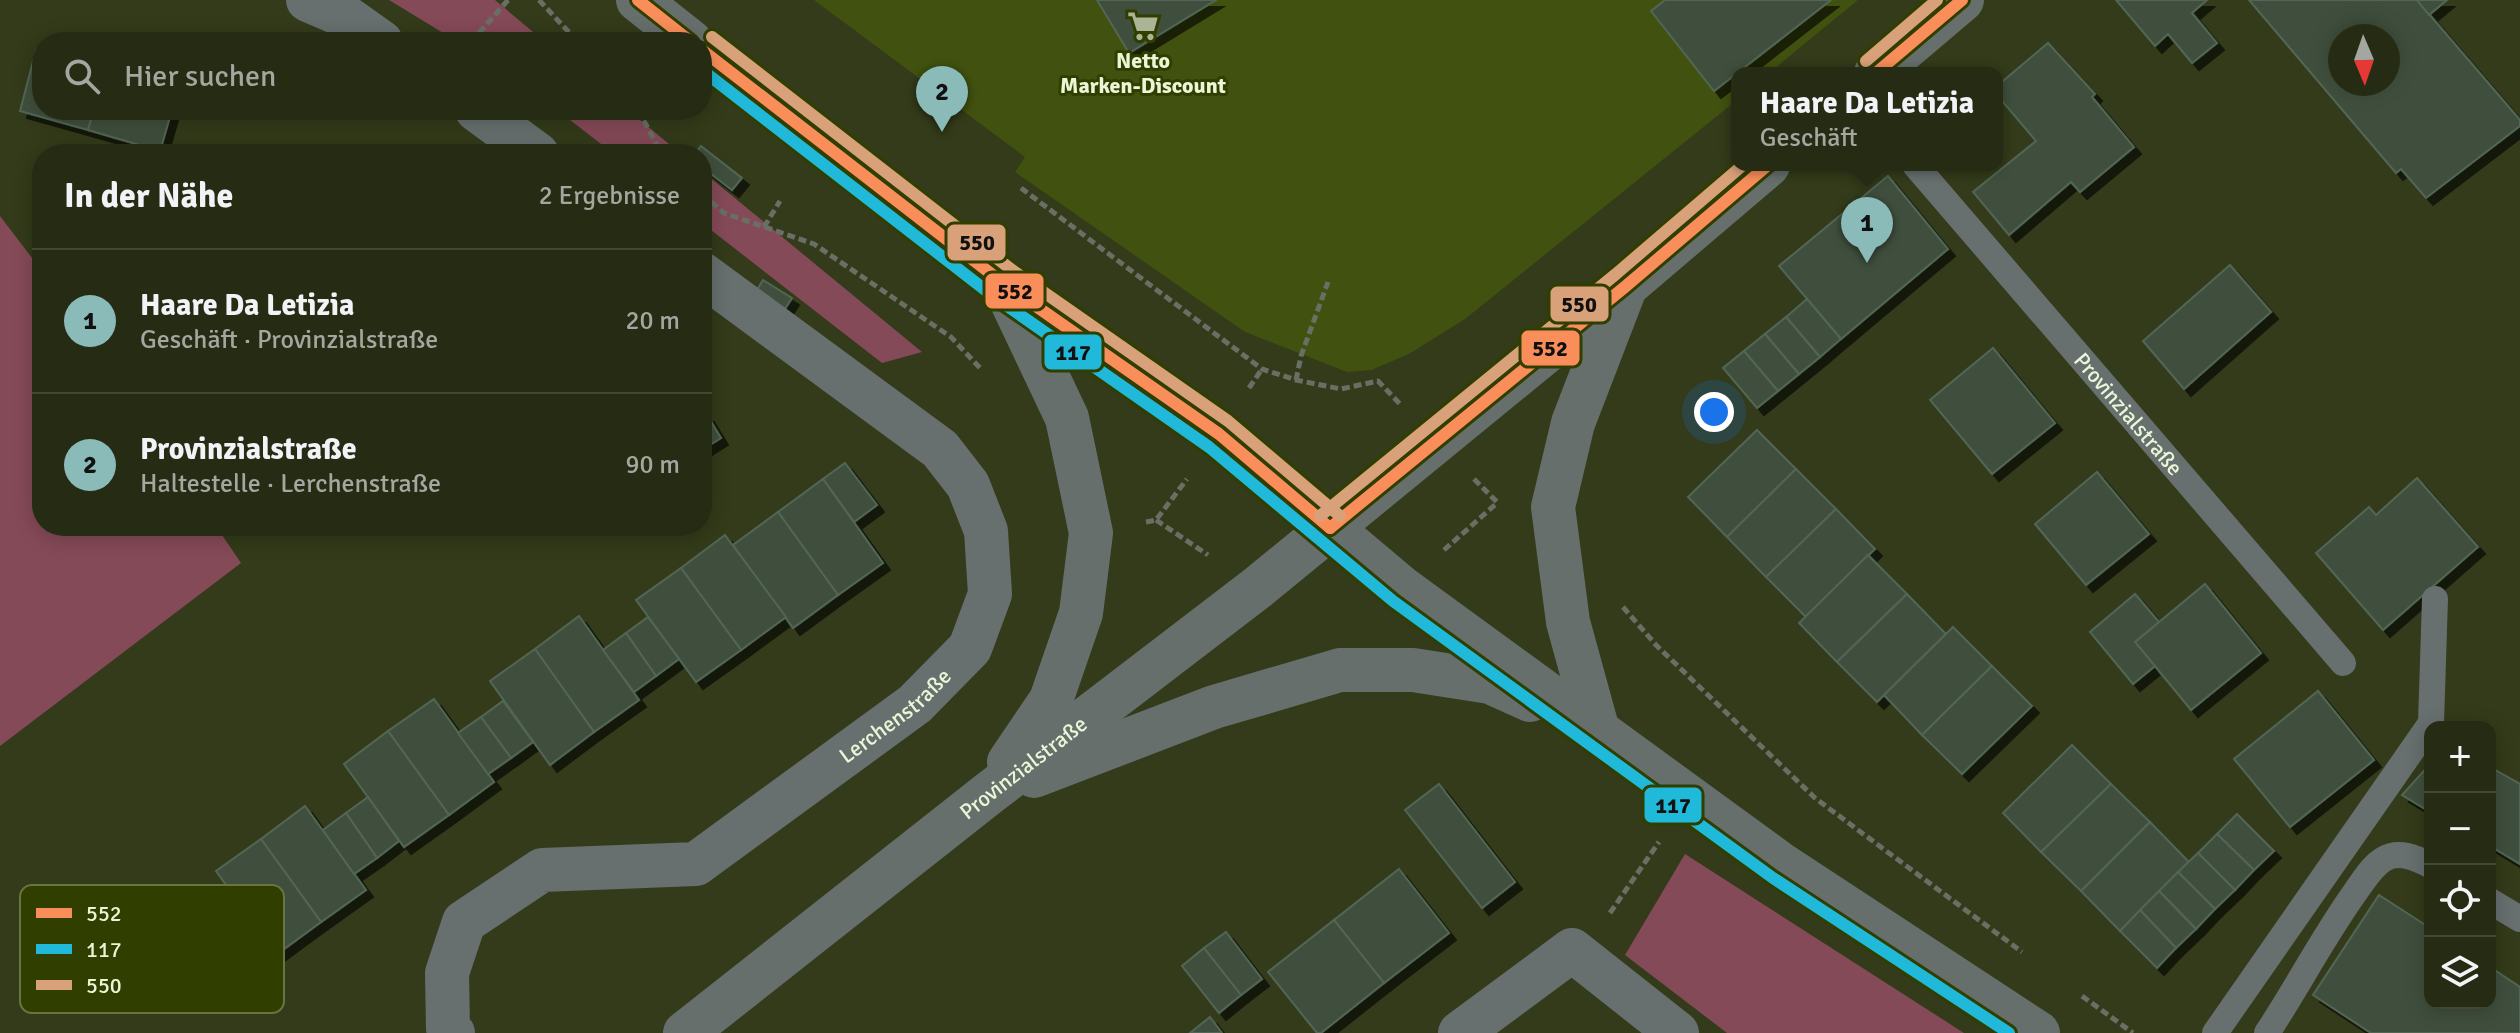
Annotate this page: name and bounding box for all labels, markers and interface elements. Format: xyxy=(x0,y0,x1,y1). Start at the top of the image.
supermarket icon: Netto Marken-Discount xyxy=(1126,9,1160,43)
north arrow xyxy=(2328,24,2400,96)
search box xyxy=(32,32,712,120)
place label: Netto Marken-Discount xyxy=(1060,47,1226,99)
icon: search xyxy=(60,54,104,98)
text: Hier suchen xyxy=(124,58,276,95)
pin: 2 xyxy=(916,66,968,132)
popup xyxy=(1731,67,2003,171)
text: Haare Da Letizia xyxy=(1760,85,1974,122)
text: Geschäft xyxy=(1760,122,1858,154)
text: In der Nähe xyxy=(64,175,233,217)
text: 2 Ergebnisse xyxy=(539,180,680,212)
pin: 1 xyxy=(1841,197,1893,263)
line badge: 550 xyxy=(946,223,1007,262)
text: 550 xyxy=(959,229,995,256)
line badge: 552 xyxy=(984,272,1045,310)
text: 552 xyxy=(997,278,1033,305)
line badge: 550 xyxy=(1549,285,1610,323)
text: Haare Da Letizia xyxy=(140,287,354,324)
text: 550 xyxy=(1561,291,1597,318)
text: 1 xyxy=(83,305,97,337)
text: 20 m xyxy=(625,305,680,337)
text: Geschäft · Provinzialstraße xyxy=(140,324,438,356)
line badge: 552 xyxy=(1520,329,1581,367)
line badge: 117 xyxy=(1043,333,1103,371)
text: 552 xyxy=(1532,335,1568,362)
text: 117 xyxy=(1055,339,1091,366)
street label: Provinzialstraße xyxy=(2068,347,2189,481)
your location xyxy=(1694,392,1734,432)
text: Provinzialstraße xyxy=(140,431,357,468)
text: 2 xyxy=(83,449,97,481)
text: 90 m xyxy=(625,449,680,481)
text: Haltestelle · Lerchenstraße xyxy=(140,468,441,500)
street label: Lerchenstraße xyxy=(834,663,957,769)
street label: Provinzialstraße xyxy=(954,710,1092,825)
map controls xyxy=(2424,721,2496,1009)
button: + xyxy=(2424,721,2496,793)
line badge: 117 xyxy=(1643,786,1703,824)
text: 117 xyxy=(1655,792,1691,819)
button: − xyxy=(2424,793,2496,865)
button: locate xyxy=(2424,865,2496,937)
legend xyxy=(20,885,284,1013)
text: 552 xyxy=(86,900,122,927)
text: 117 xyxy=(86,936,122,963)
button: layers xyxy=(2424,937,2496,1009)
text: 550 xyxy=(86,972,122,999)

